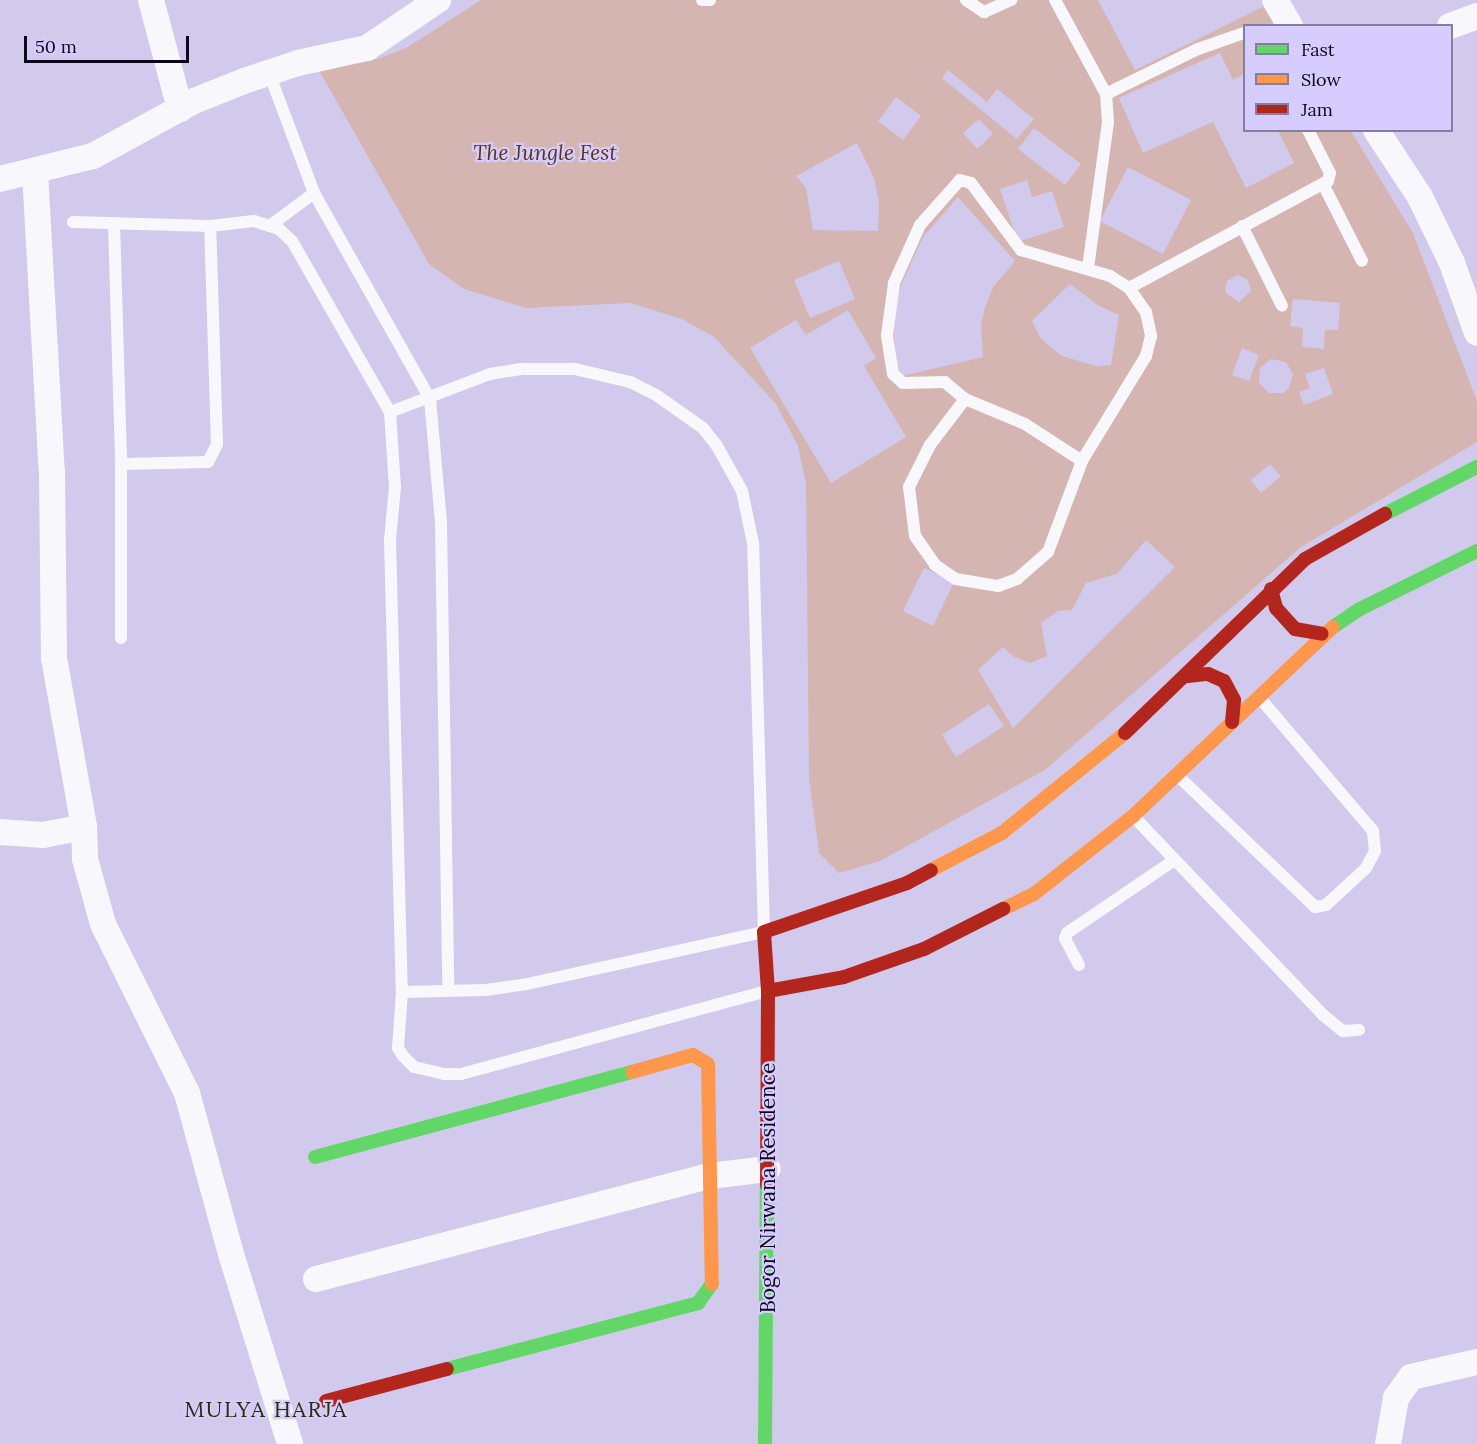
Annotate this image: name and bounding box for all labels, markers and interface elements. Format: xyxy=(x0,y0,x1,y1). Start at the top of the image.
scale bar xyxy=(27,24,192,62)
legend xyxy=(1243,24,1453,132)
text: 50 m xyxy=(35,35,77,58)
text: Fast xyxy=(1301,38,1335,61)
text: Slow xyxy=(1301,68,1341,91)
text: Jam xyxy=(1301,98,1333,121)
park label: The Jungle Fest xyxy=(473,140,617,166)
street label: Bogor Nirwana Residence xyxy=(755,1063,781,1313)
district label: MULYA HARJA xyxy=(184,1397,348,1423)

